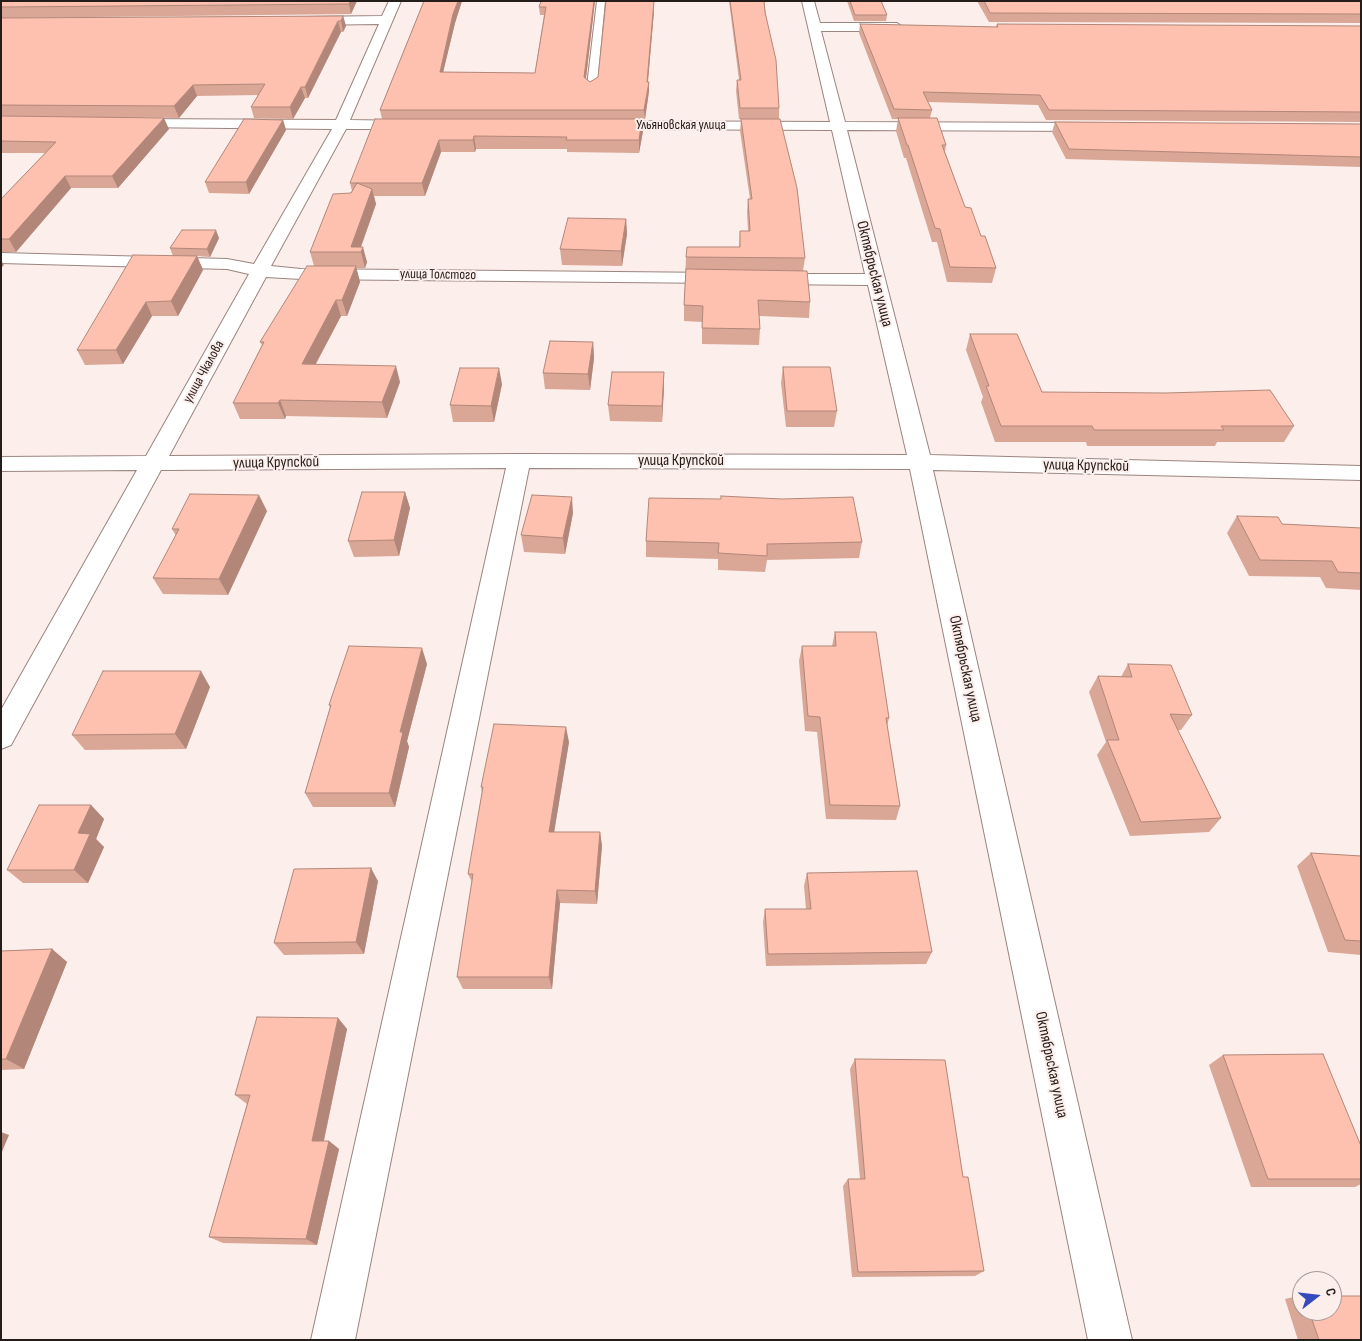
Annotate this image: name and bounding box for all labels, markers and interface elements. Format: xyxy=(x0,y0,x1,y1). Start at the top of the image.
street label: Ульяновская улица xyxy=(636,117,726,133)
street label: Октябрьская улица xyxy=(852,219,896,329)
street label: улица Толстого xyxy=(400,266,476,284)
street label: улица Чкалова xyxy=(180,338,228,406)
street label: улица Крупской xyxy=(638,451,724,471)
street label: улица Крупской xyxy=(233,453,319,473)
street label: улица Крупской xyxy=(1043,456,1129,476)
street label: Октябрьская улица xyxy=(944,614,986,724)
street label: Октябрьская улица xyxy=(1030,1010,1072,1120)
north arrow xyxy=(1292,1271,1342,1321)
text: С xyxy=(1322,1286,1340,1298)

